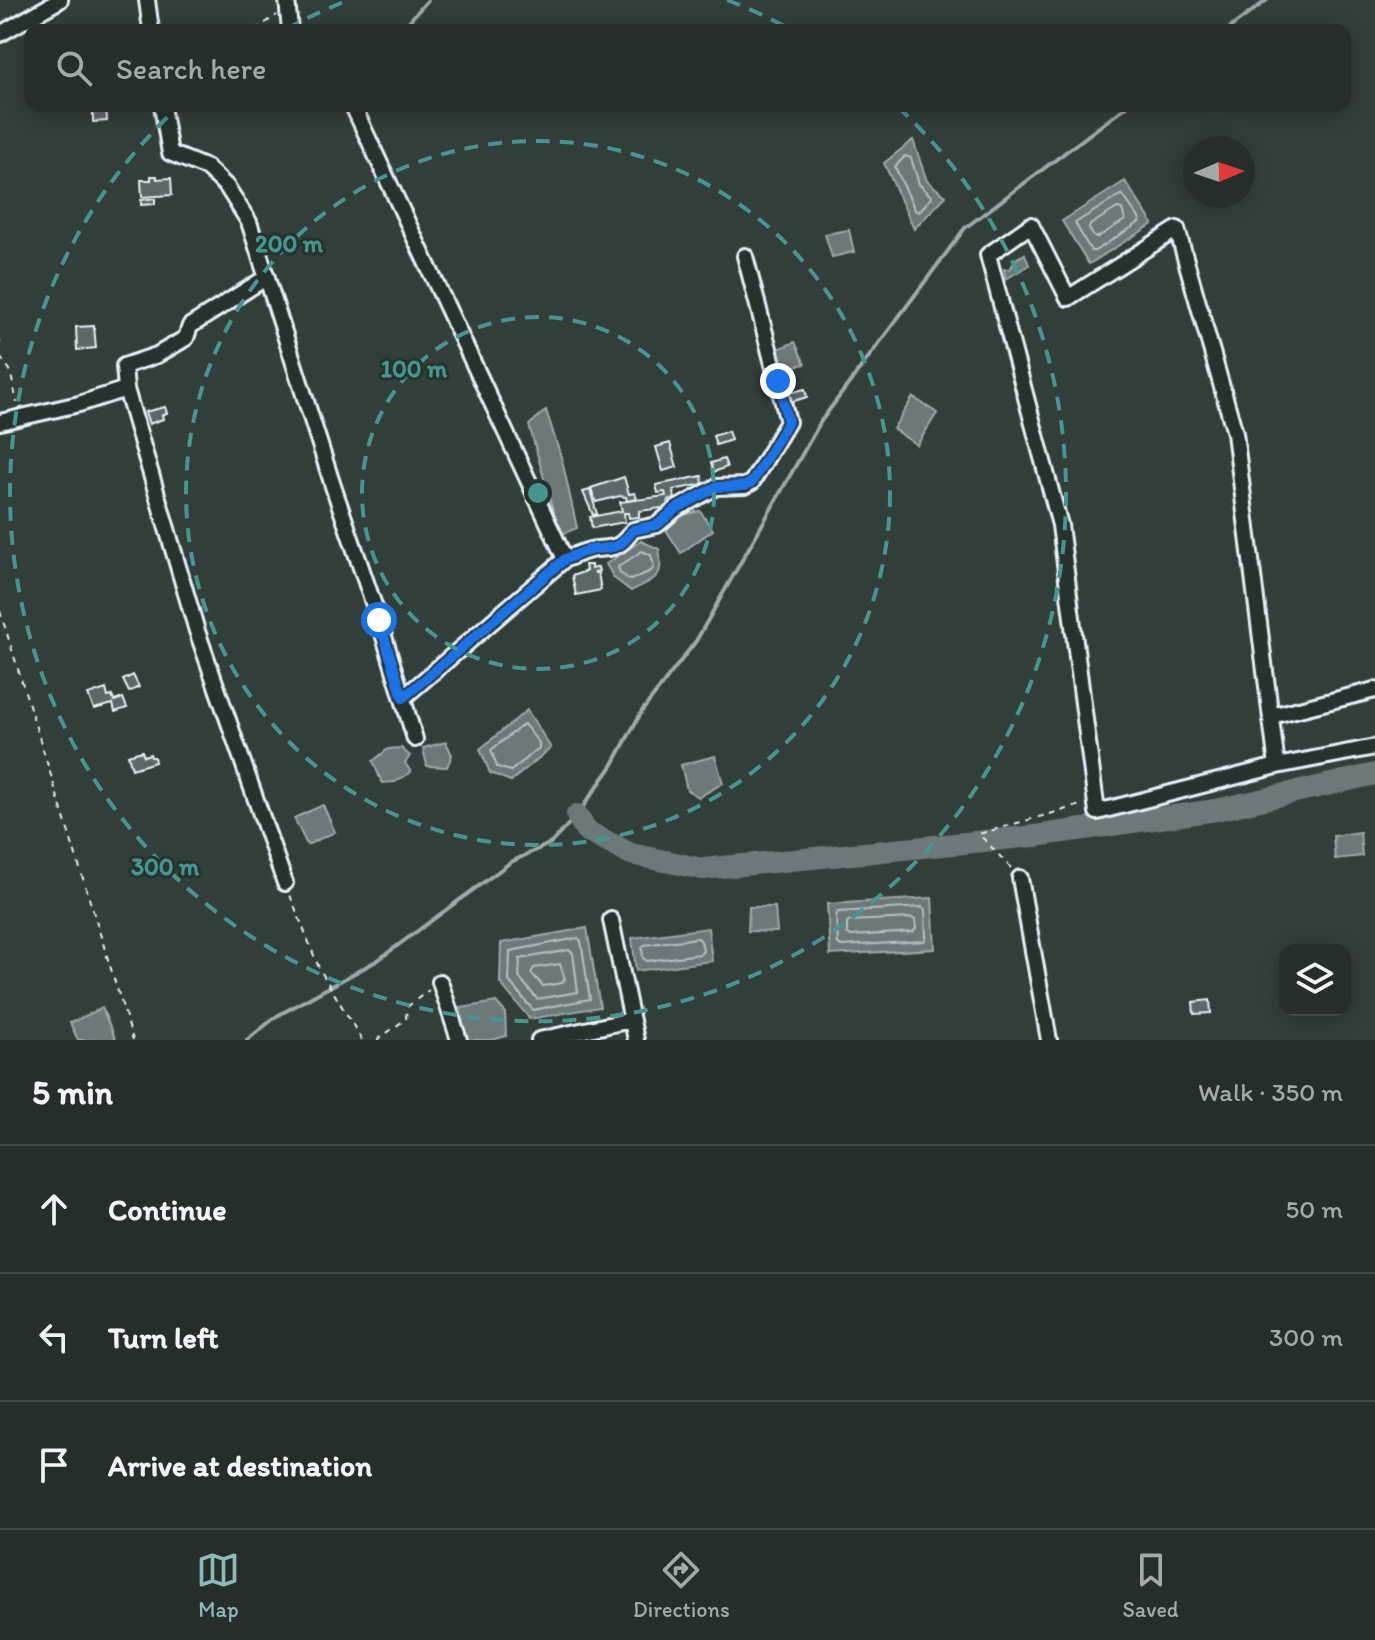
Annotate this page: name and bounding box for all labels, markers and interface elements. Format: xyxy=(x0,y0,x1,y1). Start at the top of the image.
search box xyxy=(24,24,1351,112)
icon: search xyxy=(52,46,96,90)
text: Search here xyxy=(116,50,266,87)
north arrow xyxy=(1183,136,1255,208)
text: 200 m xyxy=(255,229,324,258)
text: 100 m xyxy=(381,354,448,383)
route end xyxy=(760,363,796,399)
centre of rings xyxy=(524,479,552,507)
route start xyxy=(361,602,397,638)
text: 300 m xyxy=(131,852,200,881)
map controls xyxy=(1279,944,1351,1016)
button: layers xyxy=(1279,944,1351,1016)
text: 5 min xyxy=(32,1072,113,1113)
text: Walk · 350 m xyxy=(1198,1076,1343,1108)
icon: ahead xyxy=(32,1187,76,1231)
text: Continue xyxy=(108,1191,227,1228)
text: 50 m xyxy=(1286,1193,1343,1225)
icon: left xyxy=(32,1315,76,1359)
text: Turn left xyxy=(108,1319,219,1356)
text: 300 m xyxy=(1269,1321,1343,1353)
icon: arrive xyxy=(32,1443,76,1487)
text: Arrive at destination xyxy=(108,1447,372,1484)
tab: Map xyxy=(196,1548,240,1623)
tab: Directions xyxy=(633,1548,730,1623)
tab: Saved xyxy=(1122,1548,1179,1623)

